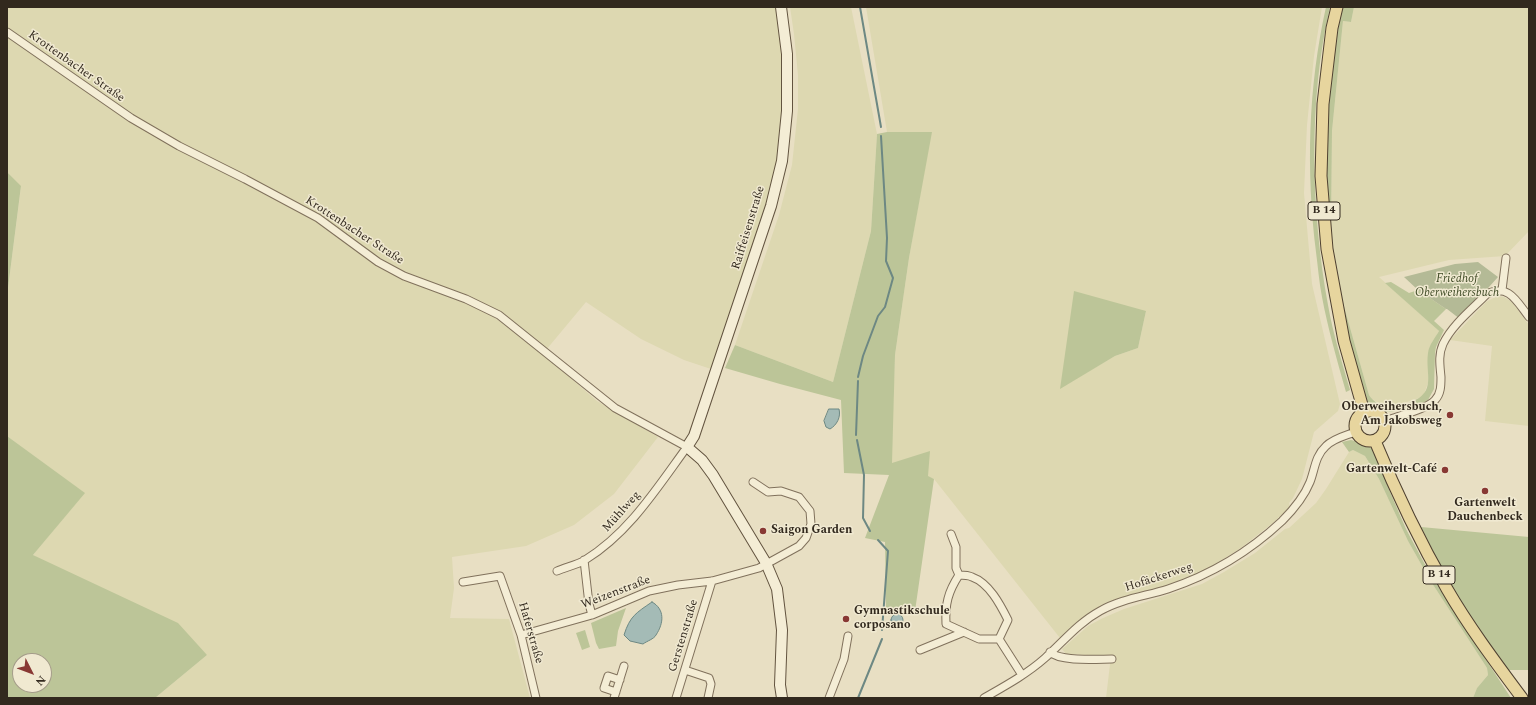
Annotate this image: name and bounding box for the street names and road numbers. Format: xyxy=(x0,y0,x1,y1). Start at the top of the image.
street label: Krottenbacher Straße xyxy=(25,28,127,106)
street label: Raiffeisenstraße xyxy=(729,184,769,272)
street label: Krottenbacher Straße xyxy=(302,194,406,268)
road number: B 14 xyxy=(1308,202,1340,220)
street label: Mühlweg xyxy=(600,489,644,535)
street label: Hofäckerweg xyxy=(1123,560,1195,596)
road number: B 14 xyxy=(1423,566,1455,584)
street label: Weizenstraße xyxy=(579,573,653,613)
street label: Gerstenstraße xyxy=(666,598,702,674)
street label: Haferstraße xyxy=(514,601,546,665)

